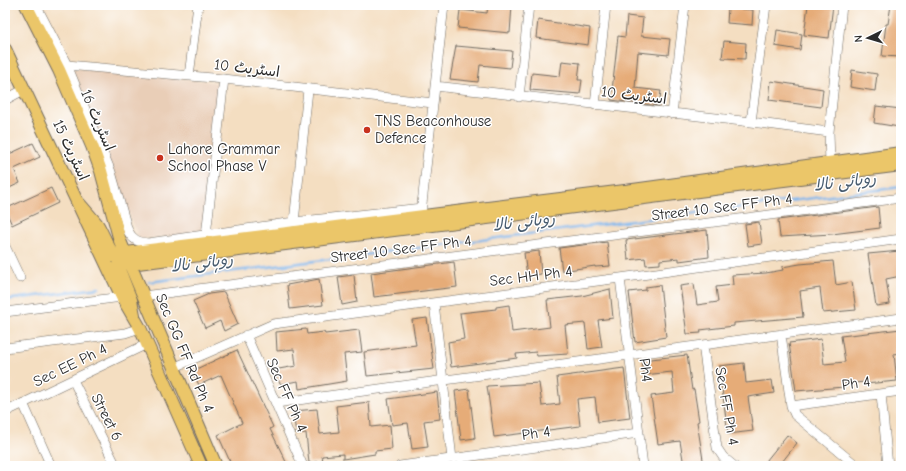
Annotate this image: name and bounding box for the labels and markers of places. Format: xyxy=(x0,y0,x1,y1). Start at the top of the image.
place label: TNS Beaconhouse Defence xyxy=(375,112,492,147)
marker: TNS Beaconhouse Defence xyxy=(362,125,372,135)
place label: Lahore Grammar School Phase V xyxy=(168,140,280,175)
marker: Lahore Grammar School Phase V xyxy=(155,153,165,163)

